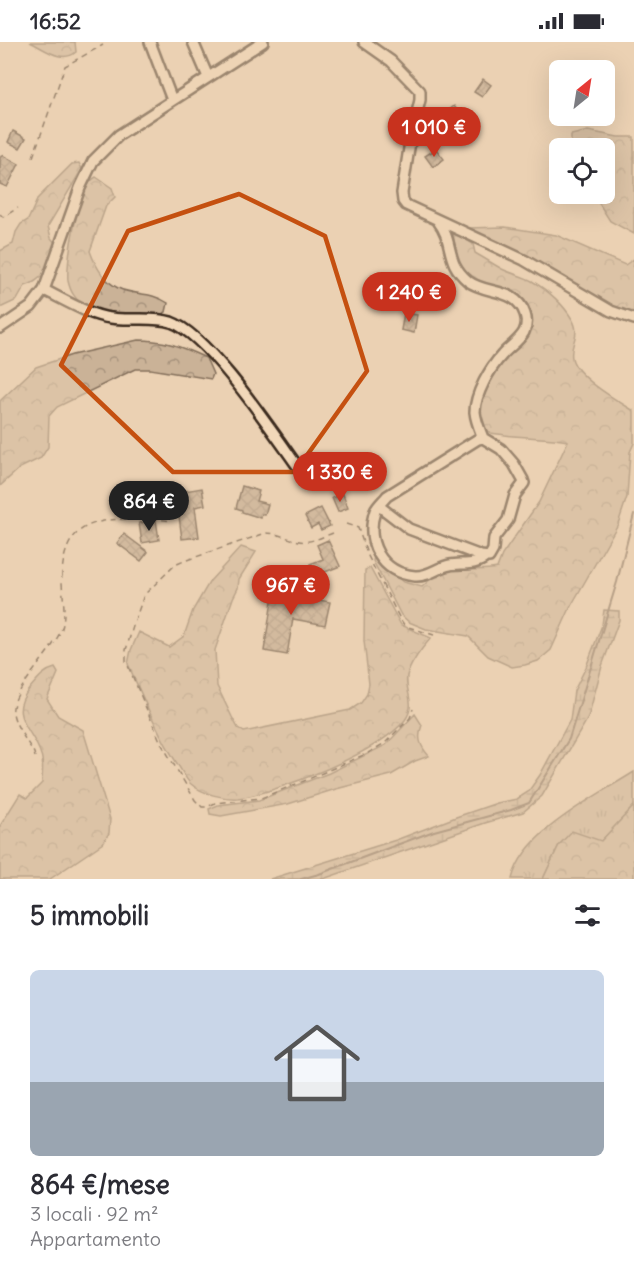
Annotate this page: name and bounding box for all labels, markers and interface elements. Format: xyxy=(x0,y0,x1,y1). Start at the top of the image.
text: 16:52 xyxy=(30,7,81,35)
north arrow xyxy=(549,60,615,126)
map controls xyxy=(549,60,615,204)
pin: 1 010 € xyxy=(379,107,489,158)
text: 1 010 € xyxy=(402,114,466,139)
button: locate xyxy=(549,138,615,204)
pin: 1 240 € xyxy=(354,272,464,323)
text: 1 240 € xyxy=(376,279,442,304)
pin: 1 330 € xyxy=(285,452,395,503)
text: 1 330 € xyxy=(307,459,373,484)
pin: 864 € xyxy=(107,481,191,532)
text: 864 € xyxy=(123,488,175,513)
pin: 967 € xyxy=(249,565,333,616)
text: 967 € xyxy=(266,572,316,597)
text: 5 immobili xyxy=(30,899,149,932)
icon: filters xyxy=(571,899,604,932)
icon: home xyxy=(263,1009,371,1117)
text: 864 €/mese xyxy=(30,1168,170,1201)
text: 3 locali · 92 m² xyxy=(30,1201,158,1226)
text: Appartamento xyxy=(30,1226,161,1251)

